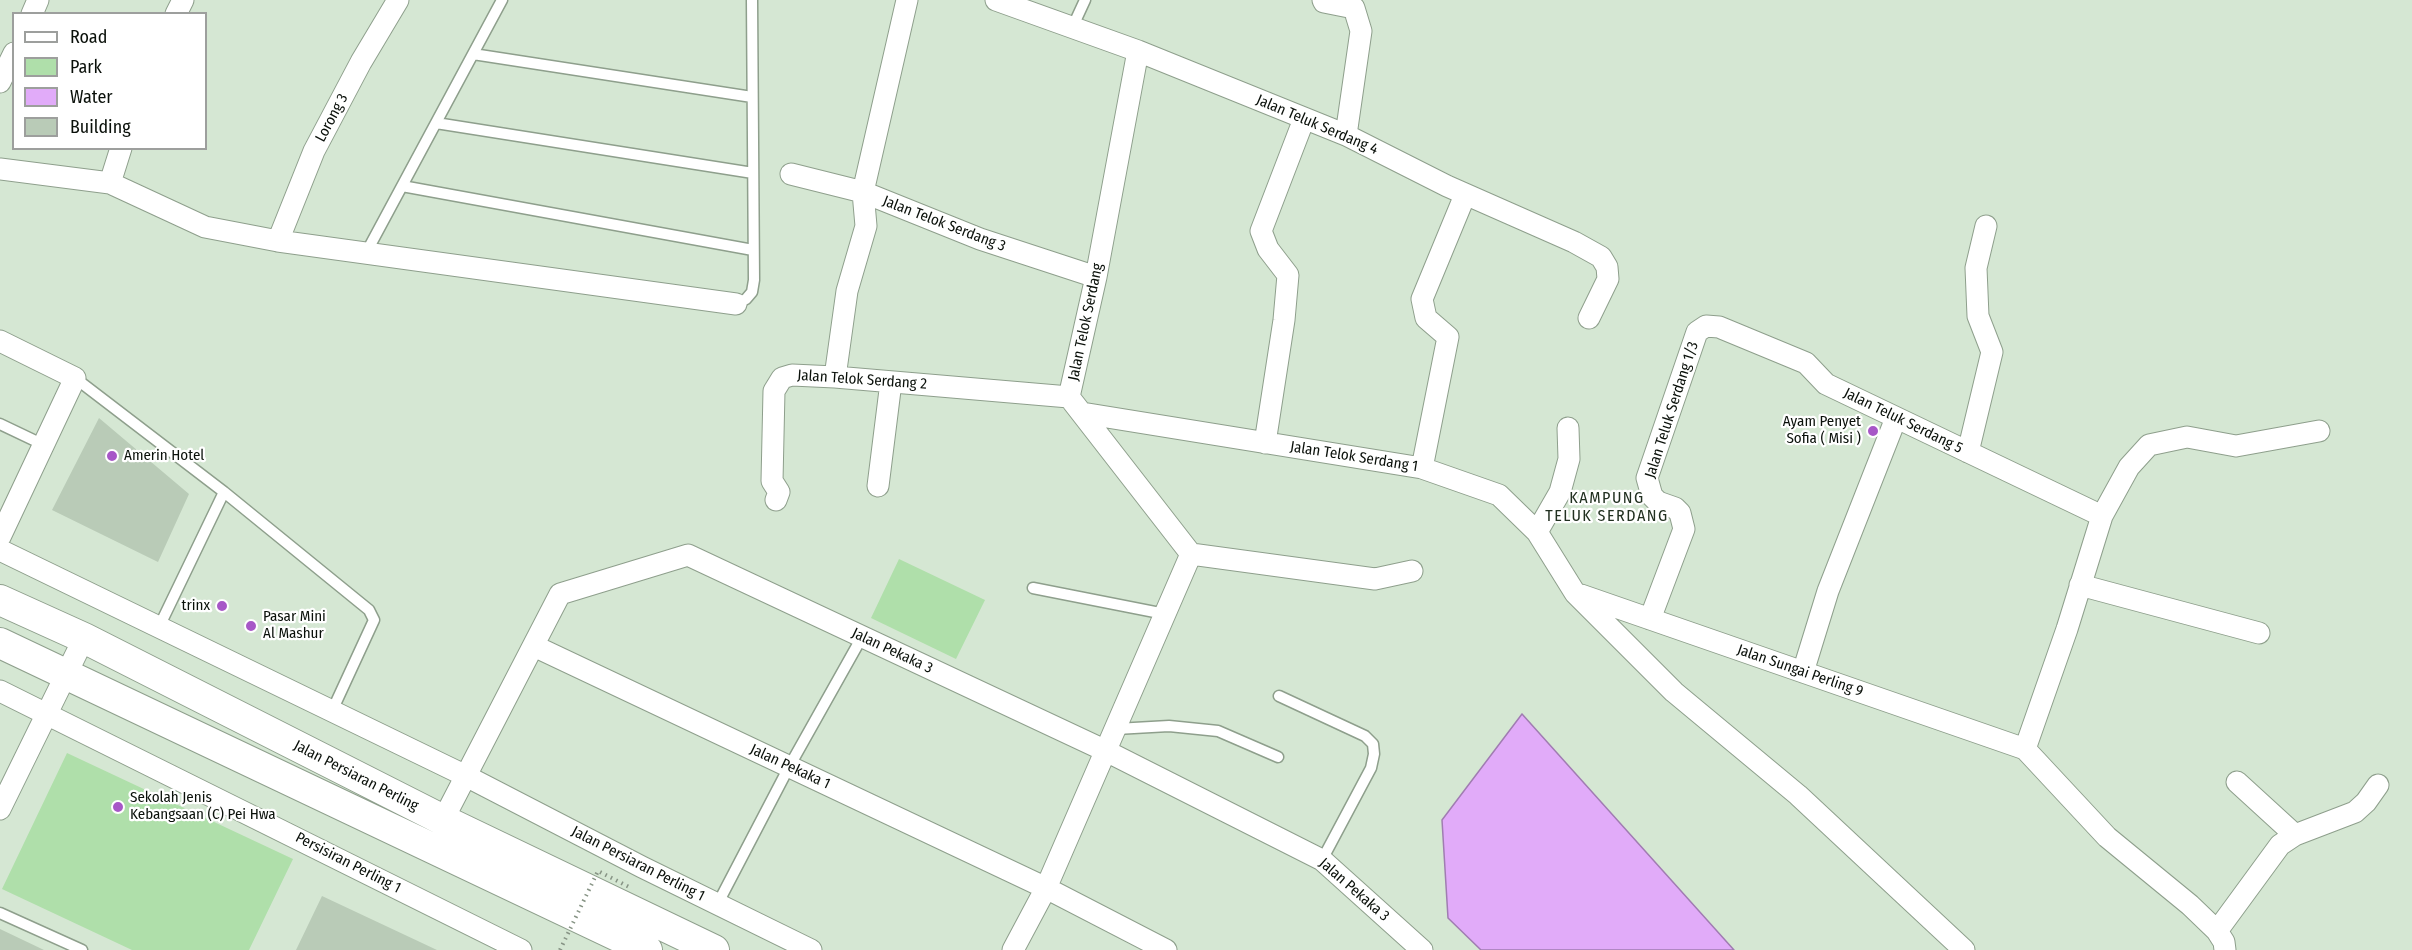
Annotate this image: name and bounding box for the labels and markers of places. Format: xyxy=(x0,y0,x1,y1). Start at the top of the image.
place label: Ayam Penyet Sofia ( Misi ) xyxy=(1783,413,1861,448)
marker: Ayam Penyet Sofia ( Misi ) xyxy=(1866,424,1880,438)
place label: Amerin Hotel xyxy=(124,447,204,465)
marker: Amerin Hotel xyxy=(105,449,119,463)
place label: trinx xyxy=(182,597,210,615)
marker: trinx xyxy=(215,599,229,613)
place label: Pasar Mini Al Mashur xyxy=(263,608,326,643)
marker: Pasar Mini Al Mashur xyxy=(244,619,258,633)
place label: Sekolah Jenis Kebangsaan (C) Pei Hwa xyxy=(130,789,276,824)
marker: Sekolah Jenis Kebangsaan (C) Pei Hwa xyxy=(111,800,125,814)

